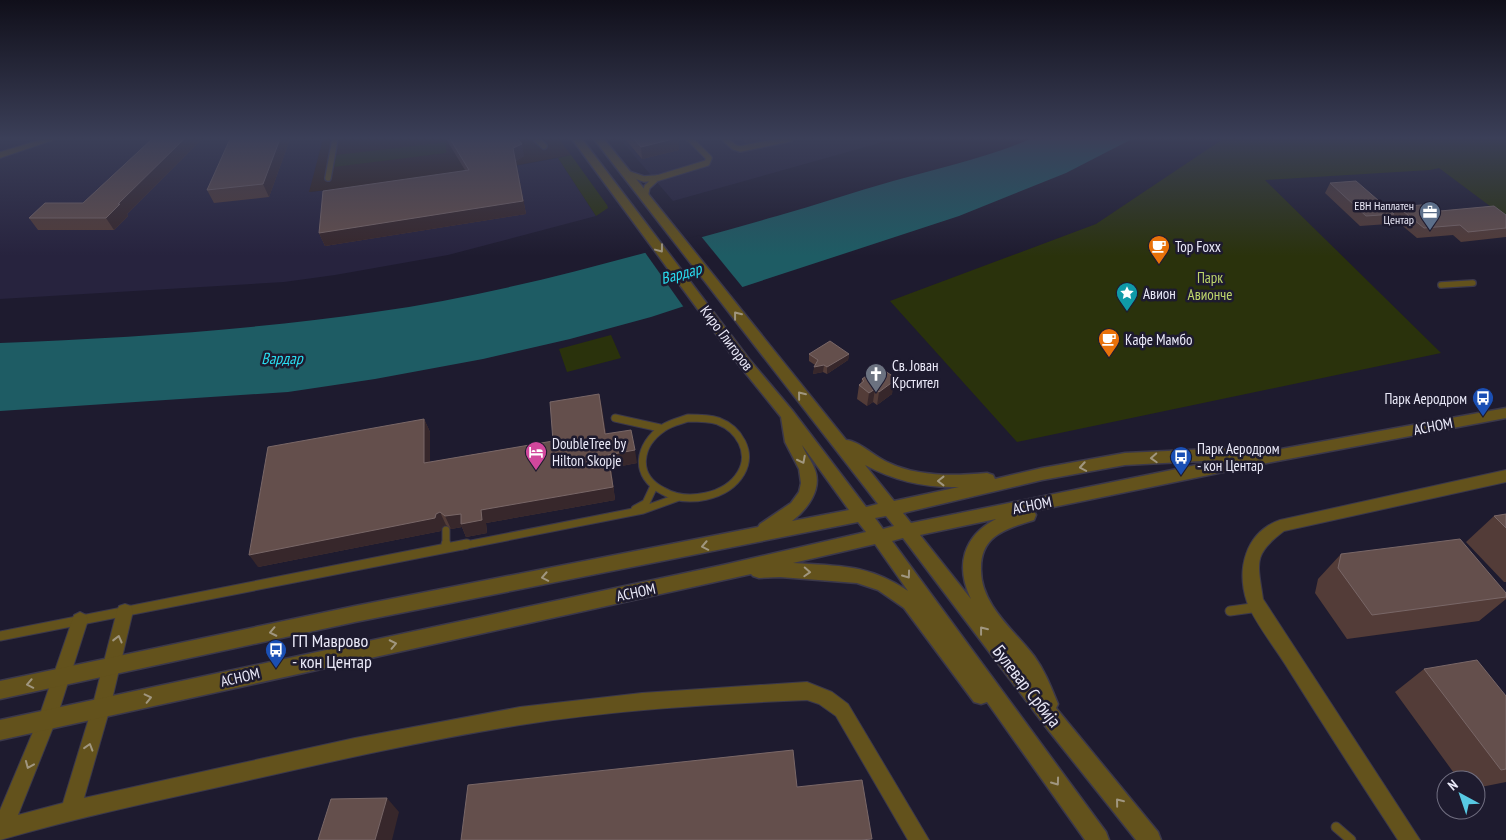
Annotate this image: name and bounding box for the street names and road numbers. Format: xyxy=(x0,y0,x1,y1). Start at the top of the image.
street label: Киро Глигоров xyxy=(696,302,758,374)
street label: АСНОМ xyxy=(1412,413,1454,439)
street label: АСНОМ xyxy=(1011,492,1053,518)
street label: АСНОМ xyxy=(615,579,657,605)
street label: Булевар Србија xyxy=(988,640,1066,732)
street label: АСНОМ xyxy=(219,663,261,691)

